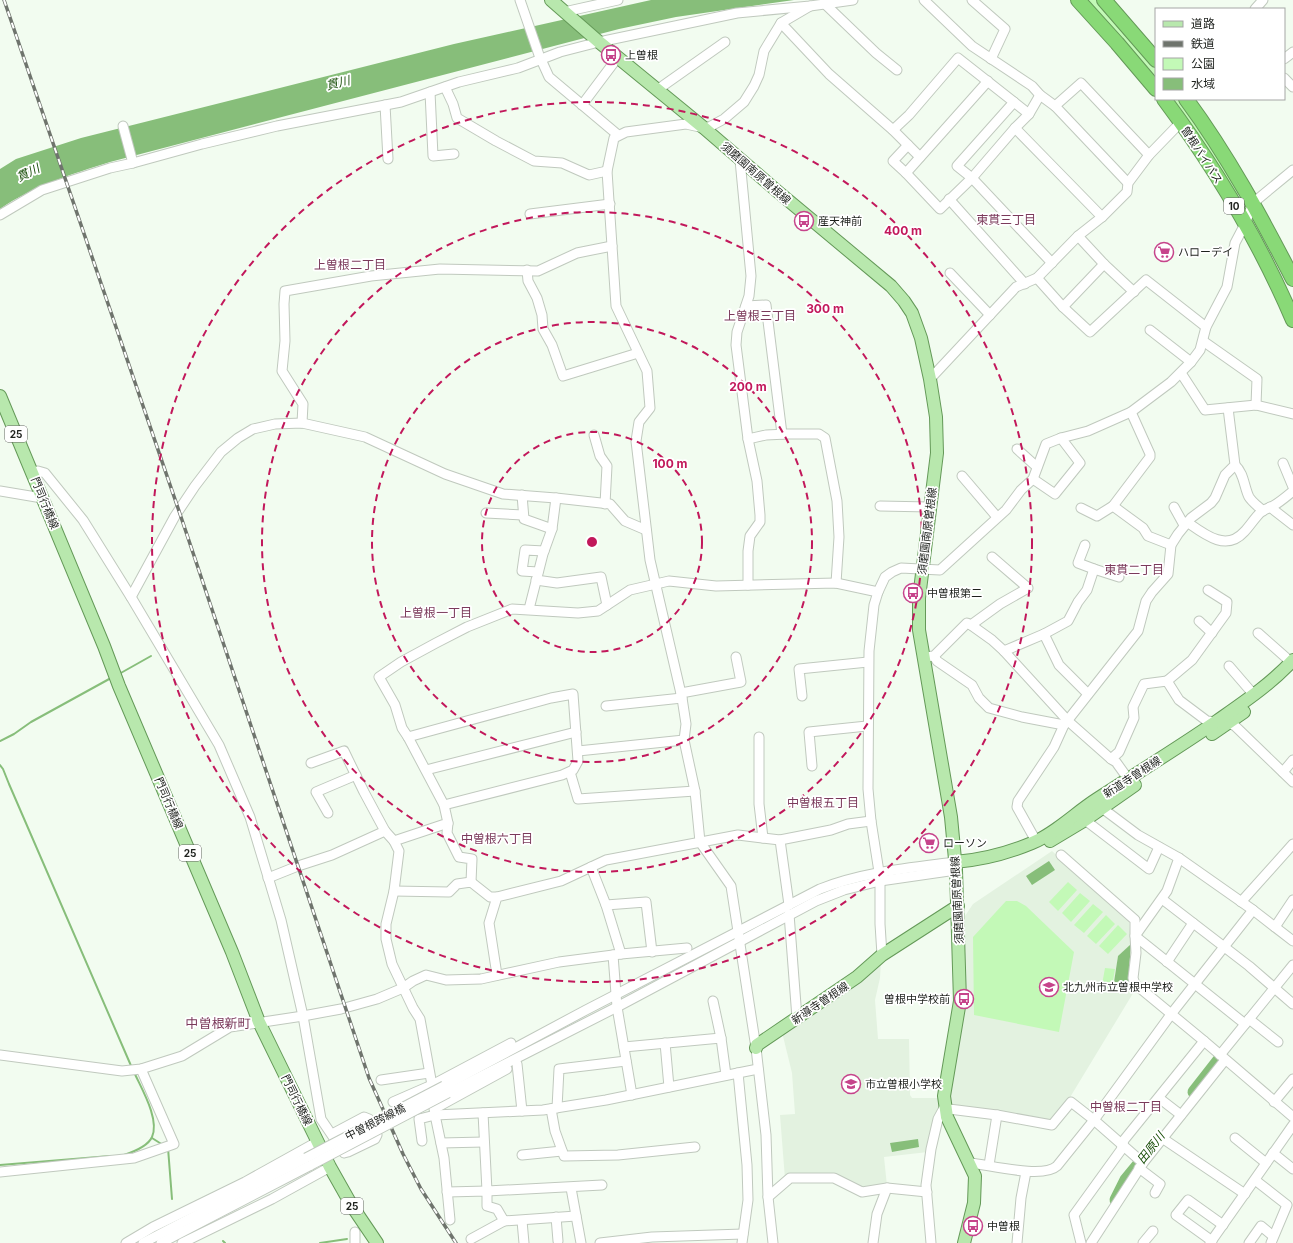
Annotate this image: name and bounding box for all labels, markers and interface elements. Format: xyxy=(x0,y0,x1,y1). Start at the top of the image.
legend xyxy=(1155,8,1285,100)
text: 道路 xyxy=(1191,16,1215,31)
text: 鉄道 xyxy=(1191,36,1215,51)
bus stop icon: 上曽根 xyxy=(600,44,622,66)
place label: 上曽根 xyxy=(625,48,658,62)
text: 公園 xyxy=(1191,56,1215,71)
water label: 貫川 xyxy=(324,72,353,93)
text: 水域 xyxy=(1191,76,1215,91)
street label: 曽根バイパス xyxy=(1178,124,1226,186)
street label: 須磨園南原曽根線 xyxy=(718,139,794,207)
water label: 貫川 xyxy=(14,160,44,185)
road number: 10 xyxy=(1224,198,1244,214)
bus stop icon: 産天神前 xyxy=(793,210,815,232)
district label: 東貫三丁目 xyxy=(976,212,1036,227)
place label: 産天神前 xyxy=(818,214,862,228)
text: 400 m xyxy=(884,223,922,238)
supermarket icon: ハローデイ xyxy=(1153,241,1175,263)
place label: ハローデイ xyxy=(1178,245,1233,259)
district label: 上曽根二丁目 xyxy=(314,257,386,272)
text: 300 m xyxy=(806,301,844,316)
district label: 上曽根三丁目 xyxy=(724,308,796,323)
text: 200 m xyxy=(729,379,767,394)
road number: 25 xyxy=(5,426,27,442)
text: 100 m xyxy=(652,456,688,471)
street label: 門司行橋線 xyxy=(28,475,62,531)
street label: 須磨園南原曽根線 xyxy=(915,486,939,576)
centre of rings xyxy=(585,535,599,549)
district label: 東貫二丁目 xyxy=(1104,562,1164,577)
bus stop icon: 中曽根第二 xyxy=(902,582,924,604)
place label: 中曽根第二 xyxy=(927,586,982,600)
district label: 上曽根一丁目 xyxy=(400,605,472,620)
street label: 新道寺曽根線 xyxy=(1101,753,1163,801)
street label: 門司行橋線 xyxy=(152,775,186,831)
district label: 中曽根五丁目 xyxy=(787,795,859,810)
district label: 中曽根六丁目 xyxy=(461,831,533,846)
supermarket icon: ローソン xyxy=(918,832,940,854)
place label: ローソン xyxy=(943,836,987,850)
road number: 25 xyxy=(179,845,201,861)
street label: 須磨園南原曽根線 xyxy=(948,856,966,944)
school or university icon: 北九州市立曽根中学校 xyxy=(1038,976,1060,998)
street label: 新導寺曽根線 xyxy=(789,979,851,1027)
place label: 北九州市立曽根中学校 xyxy=(1063,980,1173,994)
bus stop icon: 曽根中学校前 xyxy=(953,988,975,1010)
place label: 曽根中学校前 xyxy=(884,992,950,1006)
district label: 中曽根新町 xyxy=(185,1015,251,1031)
street label: 門司行橋線 xyxy=(279,1072,315,1128)
school or university icon: 市立曽根小学校 xyxy=(840,1073,862,1095)
place label: 市立曽根小学校 xyxy=(865,1077,942,1091)
district label: 中曽根二丁目 xyxy=(1090,1099,1162,1114)
street label: 中曽根跨線橋 xyxy=(342,1101,408,1143)
water label: 田原川 xyxy=(1134,1127,1169,1166)
road number: 25 xyxy=(341,1198,363,1214)
bus stop icon: 中曽根 xyxy=(962,1215,984,1237)
place label: 中曽根 xyxy=(987,1219,1020,1233)

